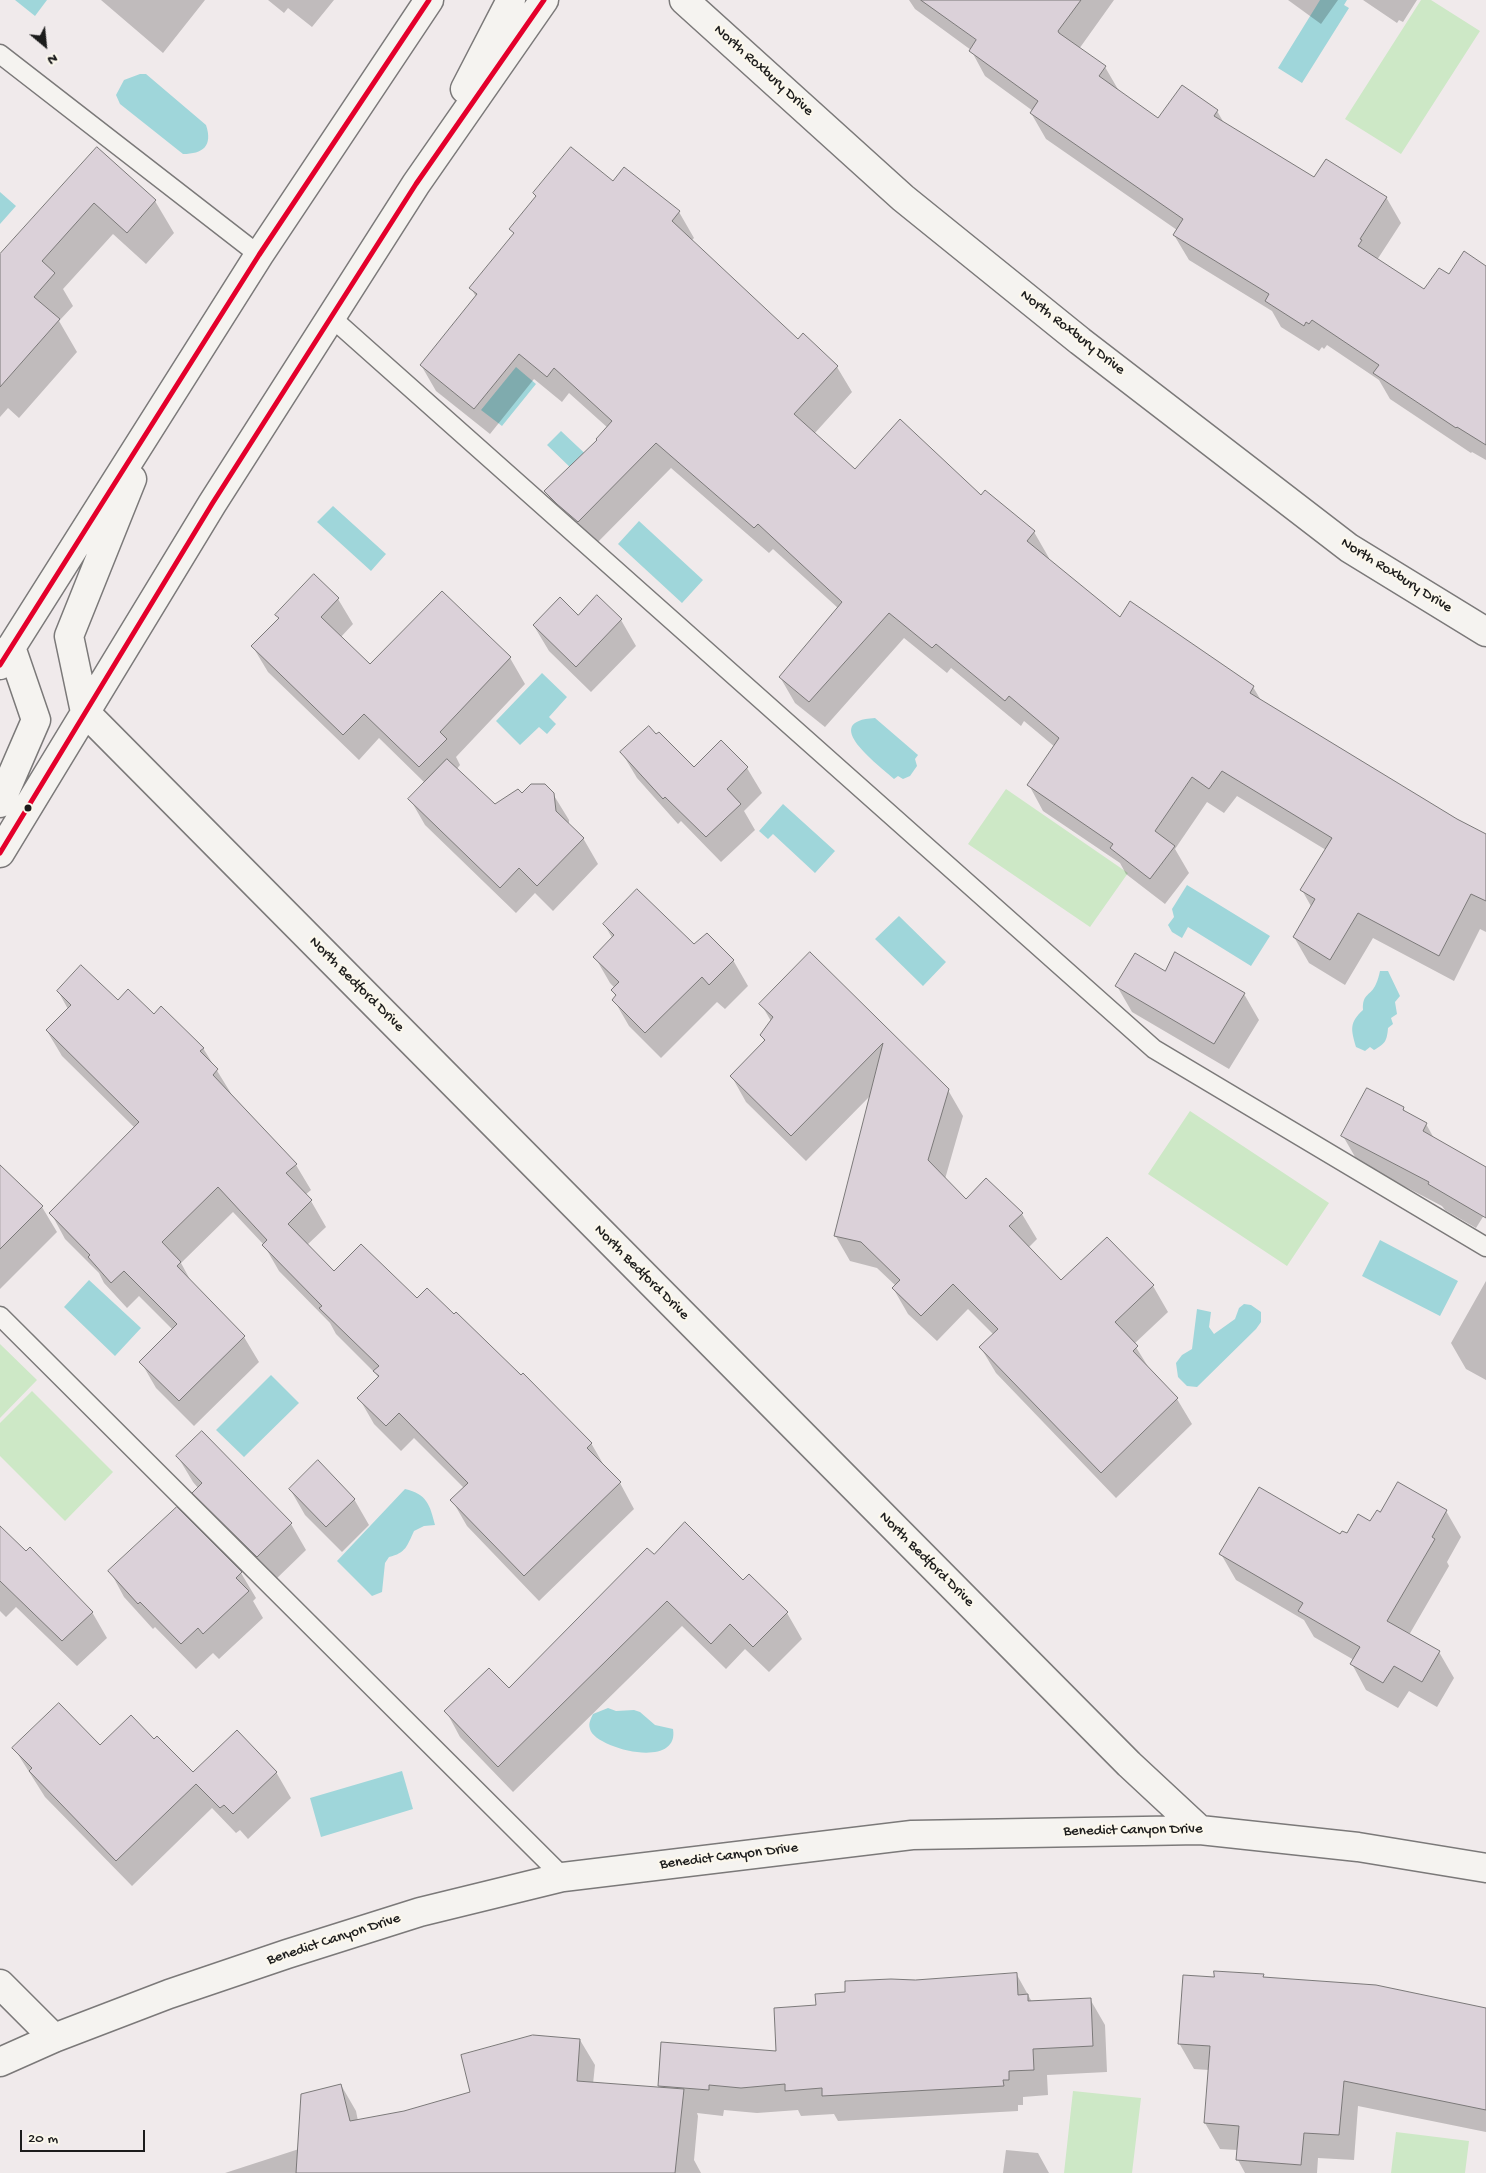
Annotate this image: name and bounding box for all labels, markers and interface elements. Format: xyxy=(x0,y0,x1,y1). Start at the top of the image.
north arrow xyxy=(20,20,70,70)
street label: North Roxbury Drive xyxy=(709,21,817,121)
text: N xyxy=(44,49,60,68)
street label: North Roxbury Drive xyxy=(1016,286,1128,380)
street label: North Roxbury Drive xyxy=(1337,534,1455,618)
unlabelled marker xyxy=(23,803,33,813)
street label: North Bedford Drive xyxy=(305,934,407,1036)
street label: North Bedford Drive xyxy=(590,1222,692,1324)
street label: North Bedford Drive xyxy=(875,1509,977,1611)
street label: Benedict Canyon Drive xyxy=(1063,1821,1203,1841)
street label: Benedict Canyon Drive xyxy=(659,1840,799,1874)
street label: Benedict Canyon Drive xyxy=(265,1910,403,1970)
scale bar xyxy=(22,2120,148,2152)
text: 20 m xyxy=(28,2130,58,2148)

